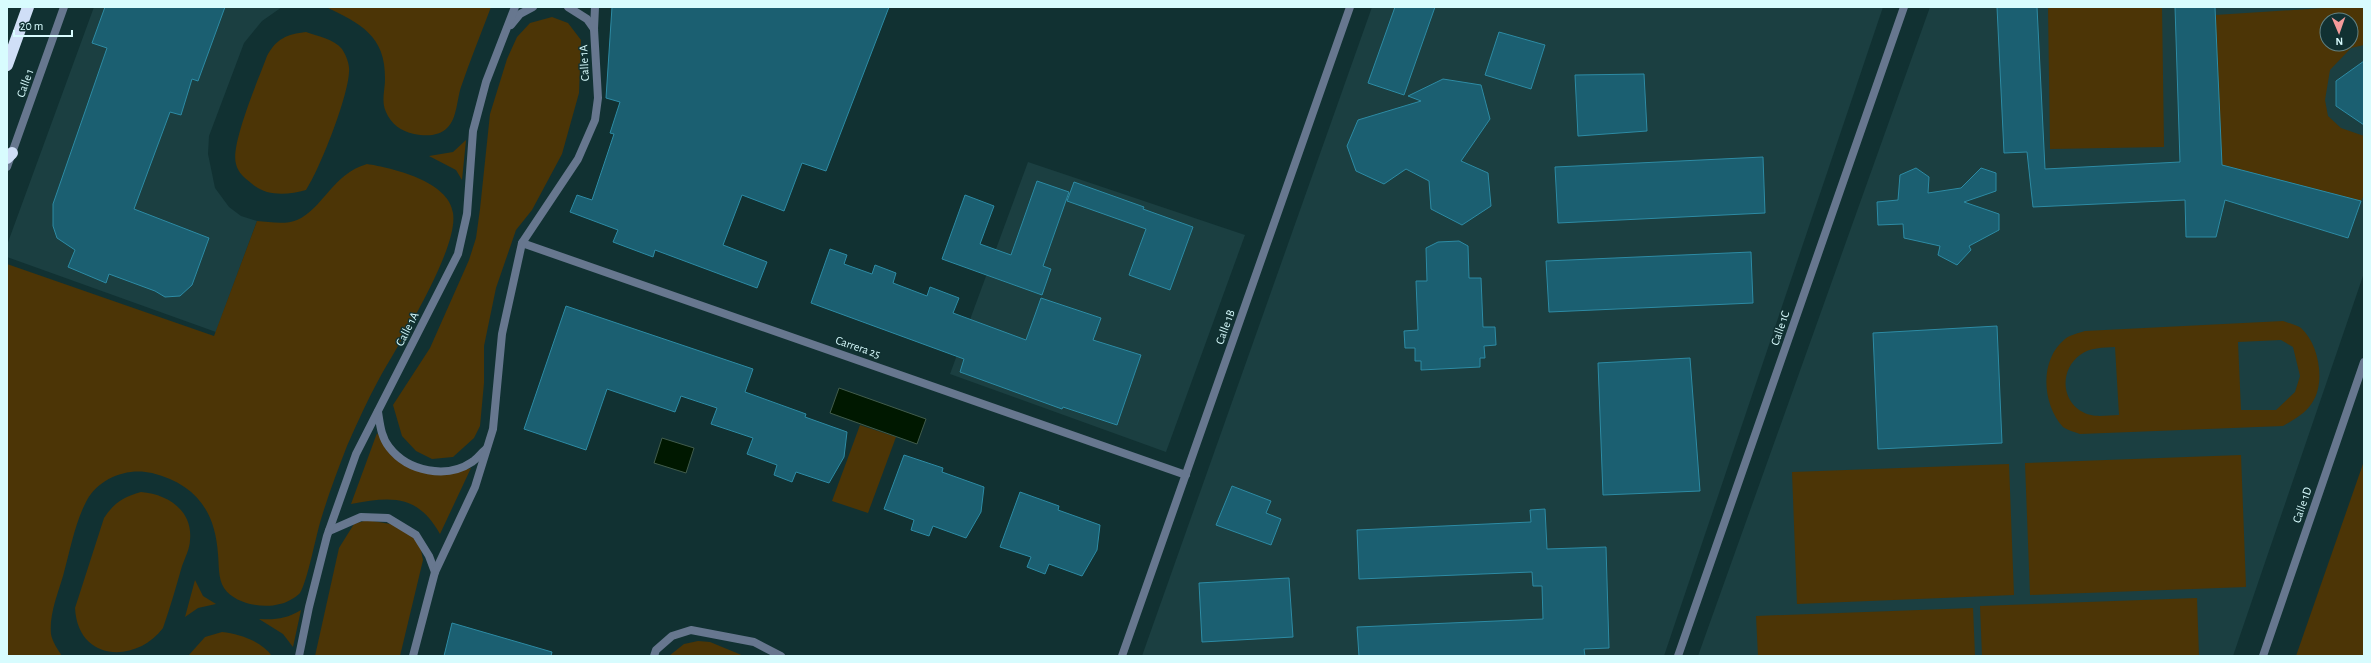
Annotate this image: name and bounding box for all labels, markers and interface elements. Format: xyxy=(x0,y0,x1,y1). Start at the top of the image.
scale bar xyxy=(14,12,72,38)
north arrow xyxy=(2319,12,2359,52)
text: 20 m xyxy=(20,20,43,32)
text: N xyxy=(2335,36,2343,47)
street label: Calle 1A xyxy=(577,45,591,81)
street label: Calle 1 xyxy=(14,67,36,99)
street label: Calle 1B xyxy=(1213,308,1237,346)
street label: Calle 1C xyxy=(1769,309,1791,347)
street label: Calle 1A xyxy=(393,310,421,348)
street label: Carrera 25 xyxy=(834,334,882,360)
street label: Calle 1D xyxy=(2290,485,2314,524)

